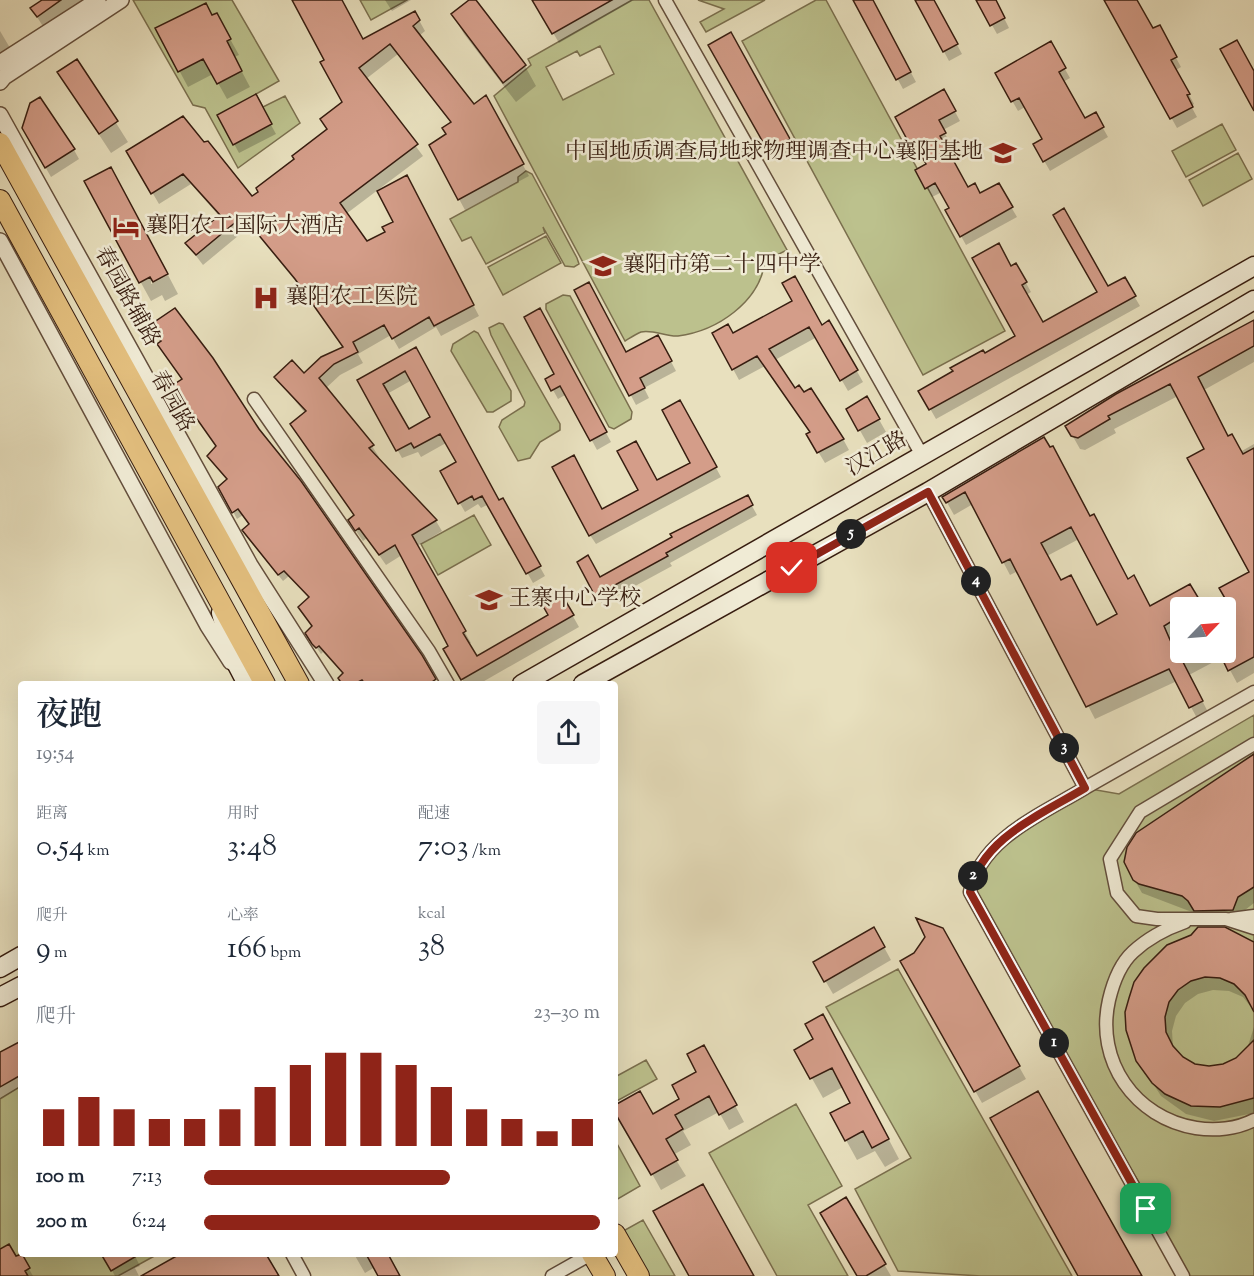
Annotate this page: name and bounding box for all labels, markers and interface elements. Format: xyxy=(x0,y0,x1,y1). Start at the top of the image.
place label: 中国地质调查局地球物理调查中心襄阳基地 xyxy=(565,137,983,169)
school or university icon: 中国地质调查局地球物理调查中心襄阳基地 xyxy=(988,138,1018,168)
place label: 襄阳农工国际大酒店 xyxy=(146,211,344,243)
hotel icon: 襄阳农工国际大酒店 xyxy=(111,212,141,242)
street label: 春园路辅路 xyxy=(85,241,167,353)
place label: 襄阳市第二十四中学 xyxy=(623,250,821,282)
school or university icon: 襄阳市第二十四中学 xyxy=(588,251,618,281)
place label: 襄阳农工医院 xyxy=(286,282,418,314)
hospital icon: 襄阳农工医院 xyxy=(251,283,281,313)
street label: 春园路 xyxy=(141,365,201,439)
street label: 汉江路 xyxy=(840,425,914,485)
pin: 5 xyxy=(836,519,866,549)
text: 5 xyxy=(848,522,854,545)
pin xyxy=(766,542,817,593)
icon: check xyxy=(775,551,808,584)
pin: 4 xyxy=(961,566,991,596)
text: 4 xyxy=(972,569,980,592)
place label: 王寨中心学校 xyxy=(509,584,641,616)
school or university icon: 王寨中心学校 xyxy=(474,585,504,615)
north arrow xyxy=(1170,597,1236,663)
map controls xyxy=(1170,597,1236,663)
text: 夜跑 xyxy=(36,693,102,741)
button: share xyxy=(537,701,600,764)
pin: 3 xyxy=(1049,733,1079,763)
text: 3 xyxy=(1061,736,1067,759)
text: 19:54 xyxy=(36,740,74,769)
text: 距离 xyxy=(36,803,68,826)
text: 用时 xyxy=(227,803,259,826)
text: 配速 xyxy=(418,803,450,826)
text: 0.54 xyxy=(36,826,84,869)
text: 3:48 xyxy=(227,826,277,869)
text: 7:03 xyxy=(418,826,469,869)
text: km xyxy=(84,840,109,863)
text: /km xyxy=(469,840,501,863)
pin: 2 xyxy=(958,861,988,891)
text: 2 xyxy=(969,864,977,887)
text: kcal xyxy=(418,903,446,926)
text: 爬升 xyxy=(36,905,68,928)
text: 心率 xyxy=(227,905,259,928)
text: 38 xyxy=(418,926,445,969)
text: 9 xyxy=(36,928,51,971)
text: 166 xyxy=(227,928,267,971)
text: m xyxy=(51,942,67,965)
text: bpm xyxy=(267,942,301,965)
text: 23–30 m xyxy=(533,999,600,1028)
text: 爬升 xyxy=(36,1003,76,1032)
pin: 1 xyxy=(1039,1028,1069,1058)
text: 1 xyxy=(1051,1031,1057,1054)
text: 100 m xyxy=(36,1163,85,1192)
text: 7:13 xyxy=(132,1163,162,1192)
pin xyxy=(1120,1183,1171,1234)
icon: arrive xyxy=(1129,1192,1162,1225)
text: 200 m xyxy=(36,1208,87,1237)
text: 6:24 xyxy=(132,1208,166,1237)

